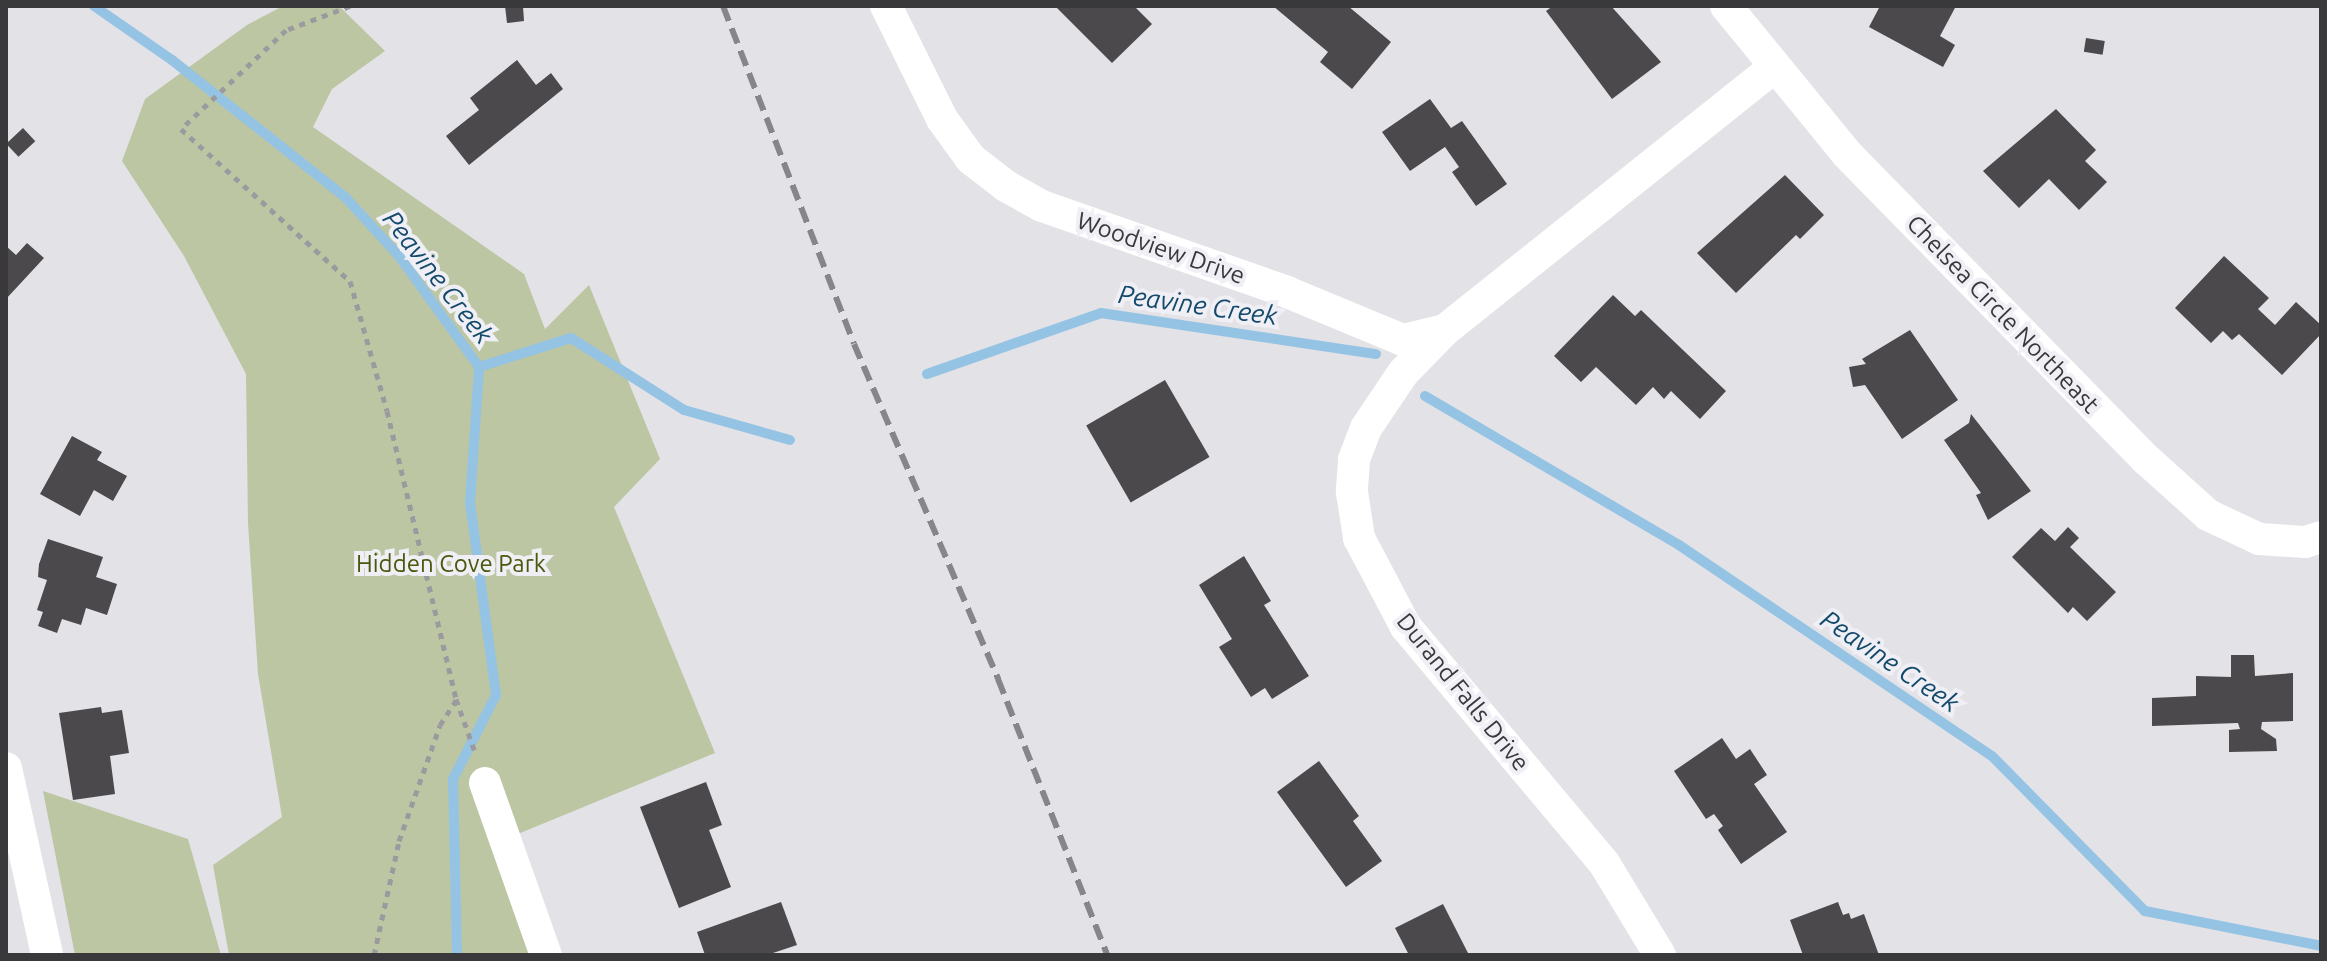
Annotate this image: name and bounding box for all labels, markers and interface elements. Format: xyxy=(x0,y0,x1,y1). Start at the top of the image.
water label: Peavine Creek xyxy=(376,204,500,350)
street label: Woodview Drive xyxy=(1073,206,1249,290)
street label: Chelsea Circle Northeast xyxy=(1901,209,2105,419)
water label: Peavine Creek xyxy=(1116,278,1280,332)
park label: Hidden Cove Park xyxy=(356,550,546,578)
water label: Peavine Creek xyxy=(1815,603,1965,719)
street label: Durand Falls Drive xyxy=(1391,607,1535,777)

